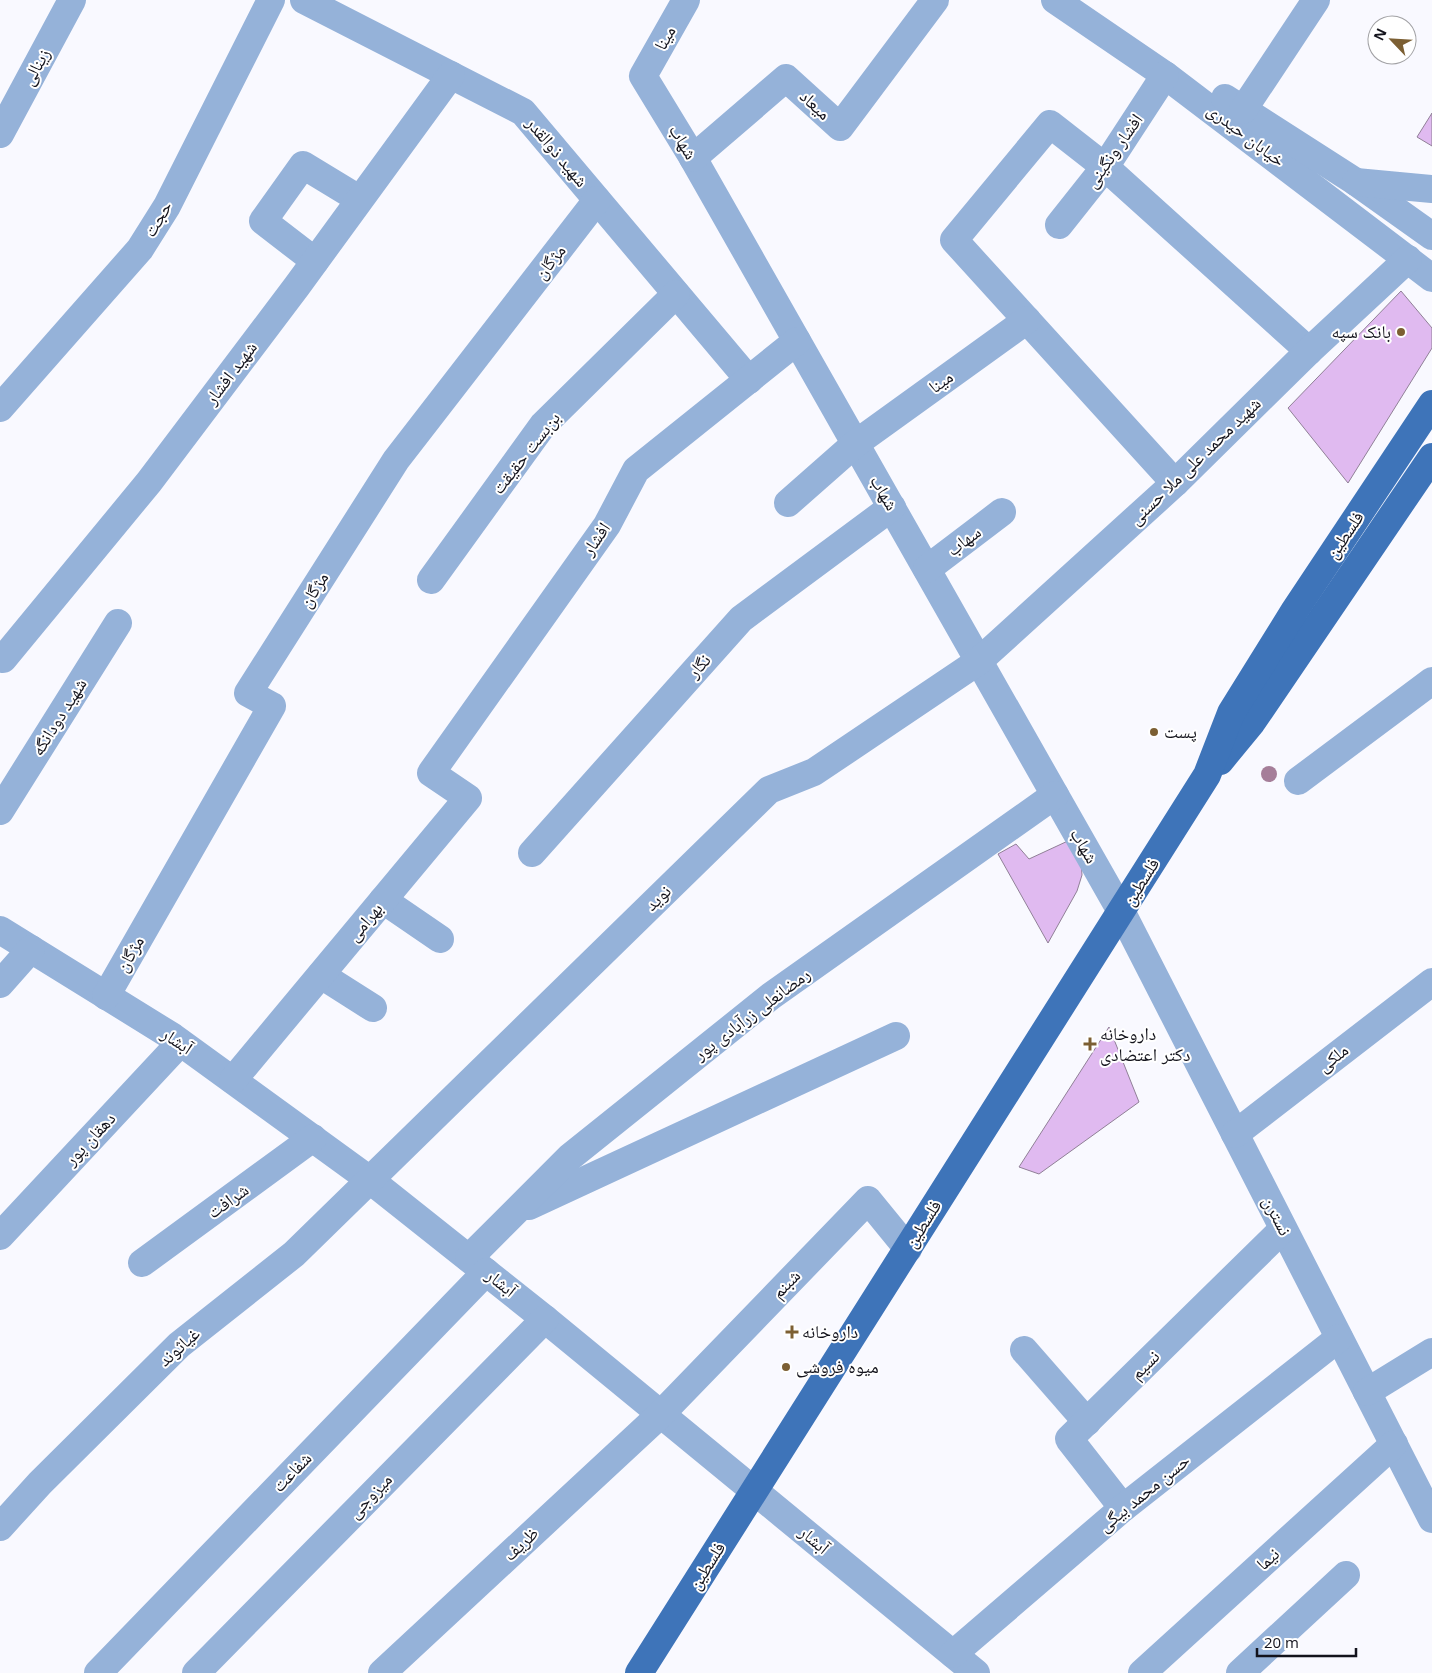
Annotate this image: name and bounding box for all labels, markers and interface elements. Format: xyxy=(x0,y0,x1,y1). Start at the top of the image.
north arrow xyxy=(1367,15,1417,65)
street label: مینا xyxy=(648,21,681,54)
text: N xyxy=(1369,25,1391,43)
street label: زینالی xyxy=(15,44,55,89)
street label: میعاد xyxy=(795,84,836,125)
street label: خیابان حیدری xyxy=(1203,97,1290,171)
street label: افشار ونگینی xyxy=(1079,108,1148,192)
street label: شهید ذوالقدر xyxy=(521,110,594,192)
street label: شهاب xyxy=(664,119,704,164)
street label: حجت xyxy=(137,196,177,241)
street label: مژگان xyxy=(528,239,570,284)
place label: بانک سپه xyxy=(1331,319,1391,343)
marker: بانک سپه xyxy=(1395,326,1407,338)
street label: شهید افشار xyxy=(198,336,262,410)
street label: مینا xyxy=(923,364,957,398)
street label: شهید محمد علی ملا حسنی xyxy=(1123,391,1265,530)
street label: بن‌بست حقیقت xyxy=(485,406,565,499)
street label: شهاب xyxy=(865,470,905,515)
street label: فلسطین xyxy=(1320,506,1369,563)
street label: افشار xyxy=(575,517,615,561)
street label: سهاب xyxy=(941,519,985,561)
street label: مژگان xyxy=(293,567,333,612)
street label: نگار xyxy=(680,648,715,683)
street label: شهید دودانگه xyxy=(25,673,91,760)
place label: پست xyxy=(1164,719,1197,743)
marker: پست xyxy=(1148,726,1160,738)
street label: شهاب xyxy=(1065,823,1105,868)
street label: فلسطین xyxy=(1116,853,1164,910)
street label: نوید xyxy=(639,879,676,916)
street label: بهرامی xyxy=(341,897,388,946)
street label: مژگان xyxy=(109,931,149,976)
street label: رمضانعلی زرآبادی پور xyxy=(687,961,815,1066)
street label: آبشار xyxy=(156,1021,198,1059)
place label: داروخانه دکتر اعتضادی xyxy=(1100,1021,1190,1066)
marker: داروخانه دکتر اعتضادی xyxy=(1084,1038,1096,1050)
street label: ملکی xyxy=(1312,1038,1353,1077)
street label: دهقان پور xyxy=(58,1106,120,1171)
street label: شرافت xyxy=(202,1177,253,1223)
street label: نسترن xyxy=(1258,1192,1298,1239)
street label: فلسطین xyxy=(898,1195,946,1252)
street label: آبشار xyxy=(481,1262,522,1302)
street label: شبنم xyxy=(766,1264,806,1304)
place label: داروخانه xyxy=(802,1319,858,1343)
street label: غیاثوند xyxy=(152,1321,204,1371)
marker: داروخانه xyxy=(786,1326,798,1338)
street label: نسیم xyxy=(1124,1344,1165,1385)
place label: میوه فروشی xyxy=(796,1354,879,1378)
marker: میوه فروشی xyxy=(780,1361,792,1373)
street label: شفاعت xyxy=(266,1446,316,1497)
street label: حسن محمد بیگی xyxy=(1092,1448,1194,1537)
street label: میزوجی xyxy=(342,1467,397,1523)
street label: آبشار xyxy=(794,1519,835,1559)
street label: ظریف xyxy=(497,1521,543,1566)
street label: فلسطین xyxy=(682,1537,730,1594)
street label: نیما xyxy=(1251,1541,1284,1575)
scale bar xyxy=(1257,1626,1356,1658)
text: 20 m xyxy=(1264,1632,1299,1652)

